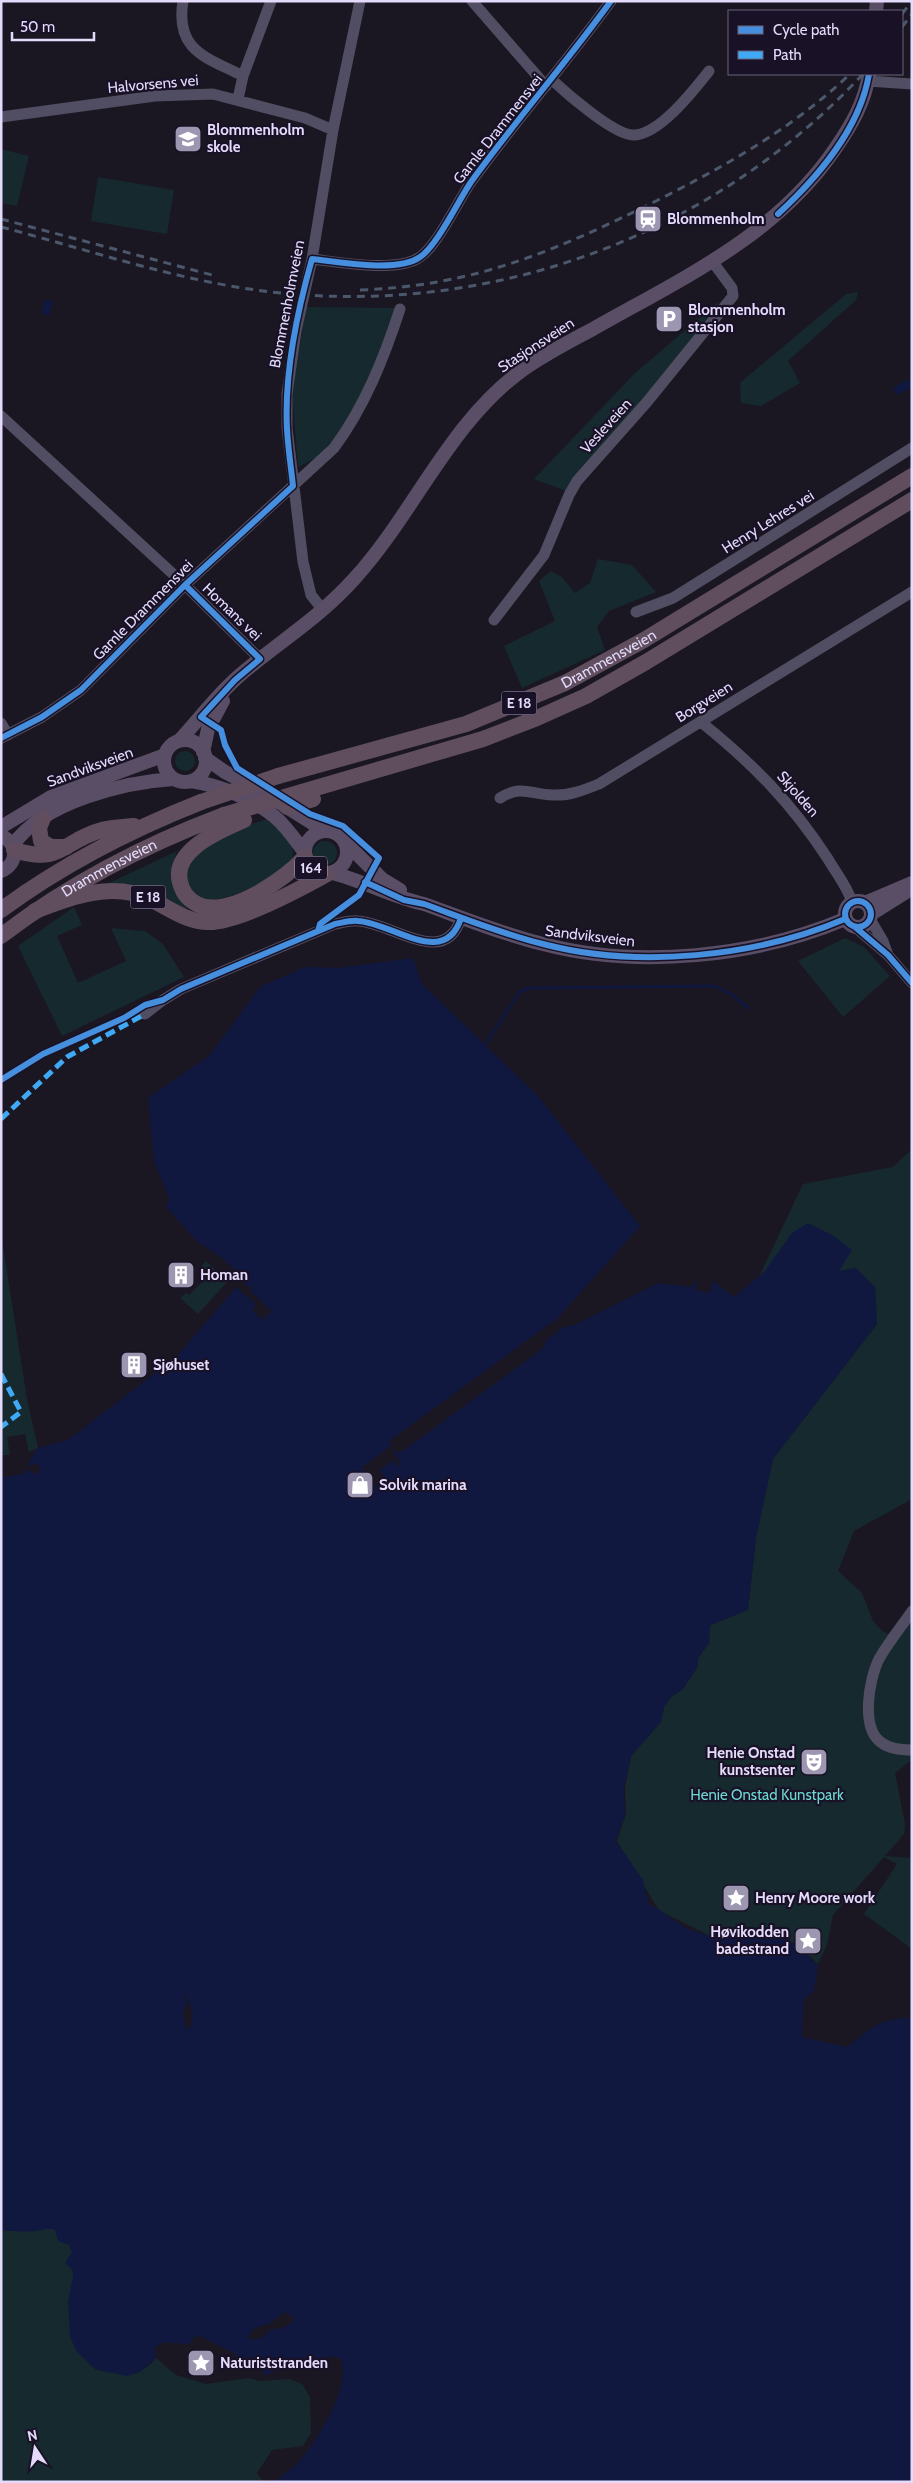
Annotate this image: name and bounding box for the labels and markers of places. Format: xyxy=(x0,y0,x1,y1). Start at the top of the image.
place label: Blommenholm skole xyxy=(207,121,305,156)
school or university icon: Blommenholm skole xyxy=(173,124,203,154)
station icon: Blommenholm xyxy=(633,204,663,234)
place label: Blommenholm xyxy=(667,210,765,228)
place label: Blommenholm stasjon xyxy=(688,301,786,336)
parking icon: Blommenholm stasjon xyxy=(654,304,684,334)
building icon: Homan xyxy=(166,1260,196,1290)
place label: Homan xyxy=(200,1266,248,1284)
building icon: Sjøhuset xyxy=(119,1350,149,1380)
place label: Sjøhuset xyxy=(153,1356,209,1374)
shop icon: Solvik marina xyxy=(345,1470,375,1500)
place label: Solvik marina xyxy=(379,1476,467,1494)
place label: Henie Onstad kunstsenter xyxy=(706,1744,795,1779)
theatre icon: Henie Onstad kunstsenter xyxy=(799,1747,829,1777)
place icon: Henry Moore work xyxy=(721,1883,751,1913)
place label: Henry Moore work xyxy=(755,1889,876,1907)
place label: Høvikodden badestrand xyxy=(710,1923,789,1958)
place icon: Høvikodden badestrand xyxy=(793,1926,823,1956)
place icon: Naturiststranden xyxy=(186,2348,216,2378)
place label: Naturiststranden xyxy=(220,2354,328,2372)

